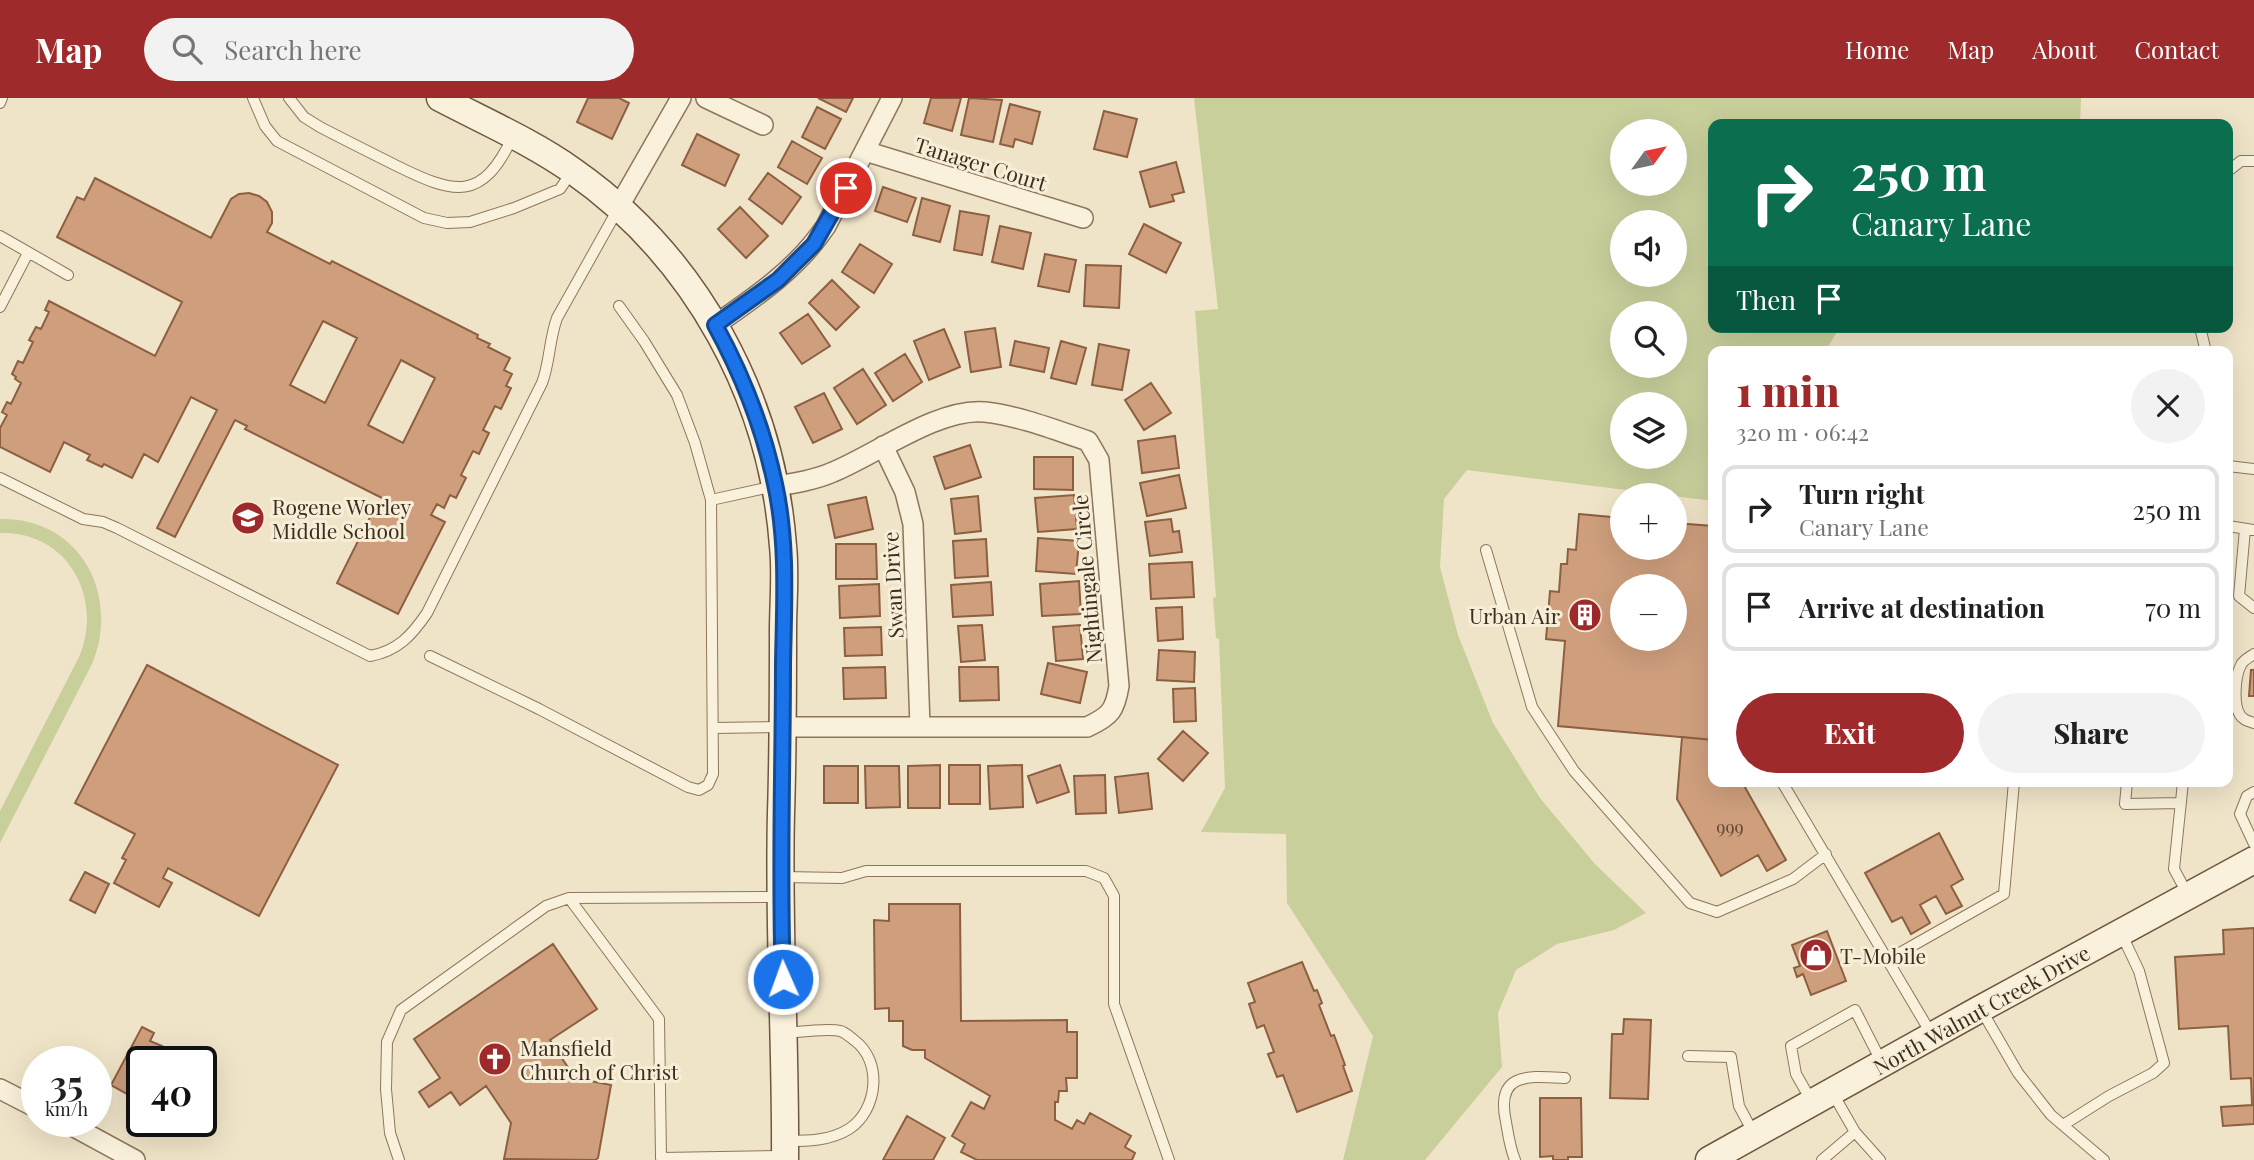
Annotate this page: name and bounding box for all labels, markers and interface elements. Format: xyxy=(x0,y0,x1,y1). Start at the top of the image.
search box xyxy=(144,18,634,81)
text: Map xyxy=(35,27,102,71)
icon: search xyxy=(168,30,206,68)
text: Search here xyxy=(224,32,362,67)
text: Home xyxy=(1845,33,1909,65)
text: Map xyxy=(1947,33,1994,65)
text: About xyxy=(2032,33,2096,65)
text: Contact xyxy=(2134,33,2219,65)
north arrow xyxy=(1610,119,1687,196)
map controls xyxy=(1610,119,1687,651)
street label: Tanager Court xyxy=(912,130,1051,197)
text: 250 m xyxy=(1851,138,1987,203)
icon: right xyxy=(1736,147,1827,238)
pin xyxy=(816,158,876,218)
icon: arrive xyxy=(827,169,865,207)
text: Canary Lane xyxy=(1851,201,2032,244)
button: sound xyxy=(1610,210,1687,287)
icon: arrive xyxy=(1810,280,1848,318)
text: Then xyxy=(1736,282,1796,317)
button: search xyxy=(1610,301,1687,378)
text: 1 min xyxy=(1736,362,1840,418)
button: close xyxy=(2131,369,2205,443)
button: layers xyxy=(1610,392,1687,469)
text: 320 m · 06:42 xyxy=(1736,416,1869,447)
text: Turn right xyxy=(1799,476,1925,511)
button: + xyxy=(1610,483,1687,560)
icon: right xyxy=(1740,490,1778,528)
place label: Rogene Worley Middle School xyxy=(272,492,412,544)
text: 250 m xyxy=(2133,492,2201,527)
street label: Nightingale Circle xyxy=(1065,494,1107,664)
school or university icon: Rogene Worley Middle School xyxy=(229,499,267,537)
text: Canary Lane xyxy=(1799,511,1929,542)
street label: Swan Drive xyxy=(875,531,909,639)
button: − xyxy=(1610,574,1687,651)
icon: arrive xyxy=(1740,588,1778,626)
text: Arrive at destination xyxy=(1799,590,2045,625)
text: 70 m xyxy=(2145,590,2201,625)
building icon: Urban Air xyxy=(1566,596,1604,634)
place label: Urban Air xyxy=(1469,601,1561,629)
button: Exit xyxy=(1736,693,1964,773)
button: Share xyxy=(1978,693,2205,773)
house number: 999 xyxy=(1716,815,1744,839)
shop icon: T-Mobile xyxy=(1797,936,1835,974)
street label: North Walnut Creek Drive xyxy=(1868,938,2094,1080)
place label: T-Mobile xyxy=(1840,941,1926,969)
position arrow xyxy=(746,942,820,1016)
place label: Mansfield Church of Christ xyxy=(520,1033,679,1085)
church icon: Mansfield Church of Christ xyxy=(476,1040,514,1078)
speed limit sign: 40 xyxy=(126,1046,217,1137)
text: 35 xyxy=(50,1059,83,1106)
text: km/h xyxy=(45,1097,88,1121)

